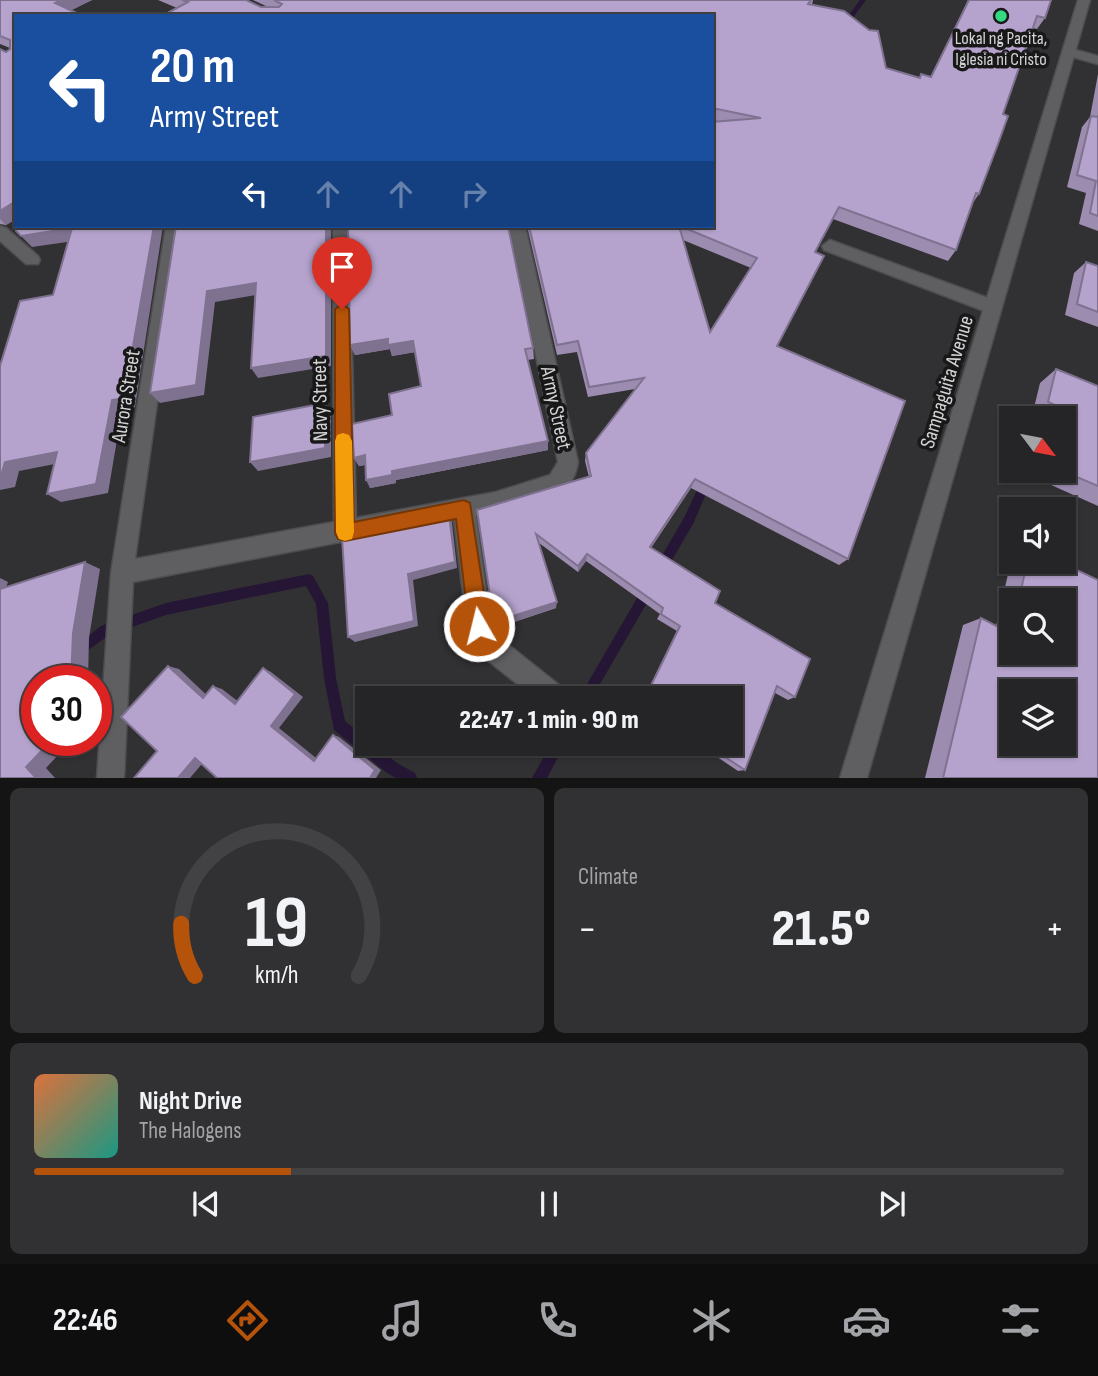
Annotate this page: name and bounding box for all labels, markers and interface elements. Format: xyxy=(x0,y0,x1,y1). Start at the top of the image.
marker: Lokal ng Pacita, Iglesia ni Cristo xyxy=(993,8,1009,24)
place label: Lokal ng Pacita, Iglesia ni Cristo xyxy=(955,28,1047,70)
text: 20 m xyxy=(150,38,235,97)
icon: left xyxy=(35,42,126,133)
text: Army Street xyxy=(150,98,279,137)
icon: left xyxy=(236,175,274,213)
icon: ahead xyxy=(309,175,347,213)
icon: ahead xyxy=(382,175,420,213)
icon: right xyxy=(455,175,493,213)
pin xyxy=(312,237,372,309)
icon: arrive xyxy=(323,248,361,286)
street label: Sampaguita Avenue xyxy=(915,313,979,451)
street label: Aurora Street xyxy=(106,348,146,445)
street label: Navy Street xyxy=(307,359,333,441)
street label: Army Street xyxy=(535,363,577,452)
north arrow xyxy=(999,406,1076,483)
map controls xyxy=(999,406,1076,756)
button: sound xyxy=(999,497,1076,574)
button: search xyxy=(999,588,1076,665)
position arrow xyxy=(442,589,516,663)
speed limit sign: 30 xyxy=(21,665,112,756)
button: layers xyxy=(999,679,1076,756)
text: 22:47 · 1 min · 90 m xyxy=(459,705,639,736)
text: Climate xyxy=(578,863,638,891)
text: 19 xyxy=(245,881,309,969)
text: 21.5° xyxy=(771,898,871,961)
text: − xyxy=(578,907,597,952)
text: + xyxy=(1045,907,1064,952)
text: km/h xyxy=(255,960,299,991)
text: Night Drive xyxy=(139,1086,242,1117)
text: The Halogens xyxy=(139,1117,242,1145)
icon: previous xyxy=(187,1185,225,1223)
icon: pause xyxy=(530,1185,568,1223)
icon: next xyxy=(873,1185,911,1223)
icon: directions xyxy=(223,1296,272,1345)
icon: music xyxy=(378,1296,427,1345)
icon: phone xyxy=(533,1296,582,1345)
icon: climate xyxy=(687,1296,736,1345)
icon: car xyxy=(842,1296,891,1345)
icon: filters xyxy=(996,1296,1045,1345)
text: 22:46 xyxy=(53,1301,118,1340)

